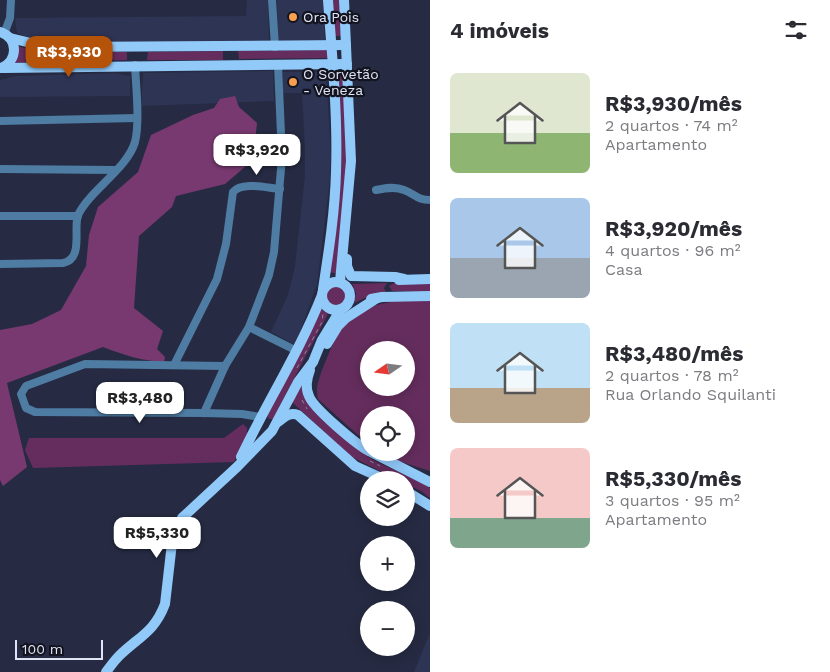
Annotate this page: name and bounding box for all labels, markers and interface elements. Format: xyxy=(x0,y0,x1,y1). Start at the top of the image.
place label: Ora Pois xyxy=(303,9,359,25)
marker: Ora Pois xyxy=(287,11,299,23)
icon: filters xyxy=(782,16,810,44)
text: 4 imóveis xyxy=(450,18,549,43)
pin: R$3,930 xyxy=(23,36,115,78)
text: R$3,930 xyxy=(37,42,101,61)
place label: O Sorvetão - Veneza xyxy=(303,66,379,98)
marker: O Sorvetão - Veneza xyxy=(287,76,299,88)
text: R$3,930/mês xyxy=(605,91,742,116)
icon: home xyxy=(490,93,550,153)
text: 2 quartos · 74 m² xyxy=(605,116,738,135)
pin: R$3,920 xyxy=(211,134,303,176)
text: Apartamento xyxy=(605,135,707,154)
text: R$3,920 xyxy=(224,140,290,159)
text: R$3,920/mês xyxy=(605,216,742,241)
icon: home xyxy=(490,218,550,278)
text: 4 quartos · 96 m² xyxy=(605,241,741,260)
text: Casa xyxy=(605,260,643,279)
north arrow xyxy=(360,341,415,396)
map controls xyxy=(360,341,415,656)
text: R$3,480/mês xyxy=(605,341,743,366)
icon: home xyxy=(490,343,550,403)
text: 2 quartos · 78 m² xyxy=(605,366,738,385)
pin: R$3,480 xyxy=(94,382,186,424)
text: Rua Orlando Squilanti xyxy=(605,385,776,404)
text: R$3,480 xyxy=(107,388,173,407)
button: locate xyxy=(360,406,415,461)
text: R$5,330/mês xyxy=(605,466,741,491)
icon: home xyxy=(490,468,550,528)
button: layers xyxy=(360,471,415,526)
text: 3 quartos · 95 m² xyxy=(605,491,740,510)
text: Apartamento xyxy=(605,510,707,529)
pin: R$5,330 xyxy=(111,516,203,559)
text: R$5,330 xyxy=(125,523,189,542)
button: + xyxy=(360,536,415,591)
button: − xyxy=(360,601,415,656)
scale bar xyxy=(15,637,102,660)
text: 100 m xyxy=(22,641,63,657)

